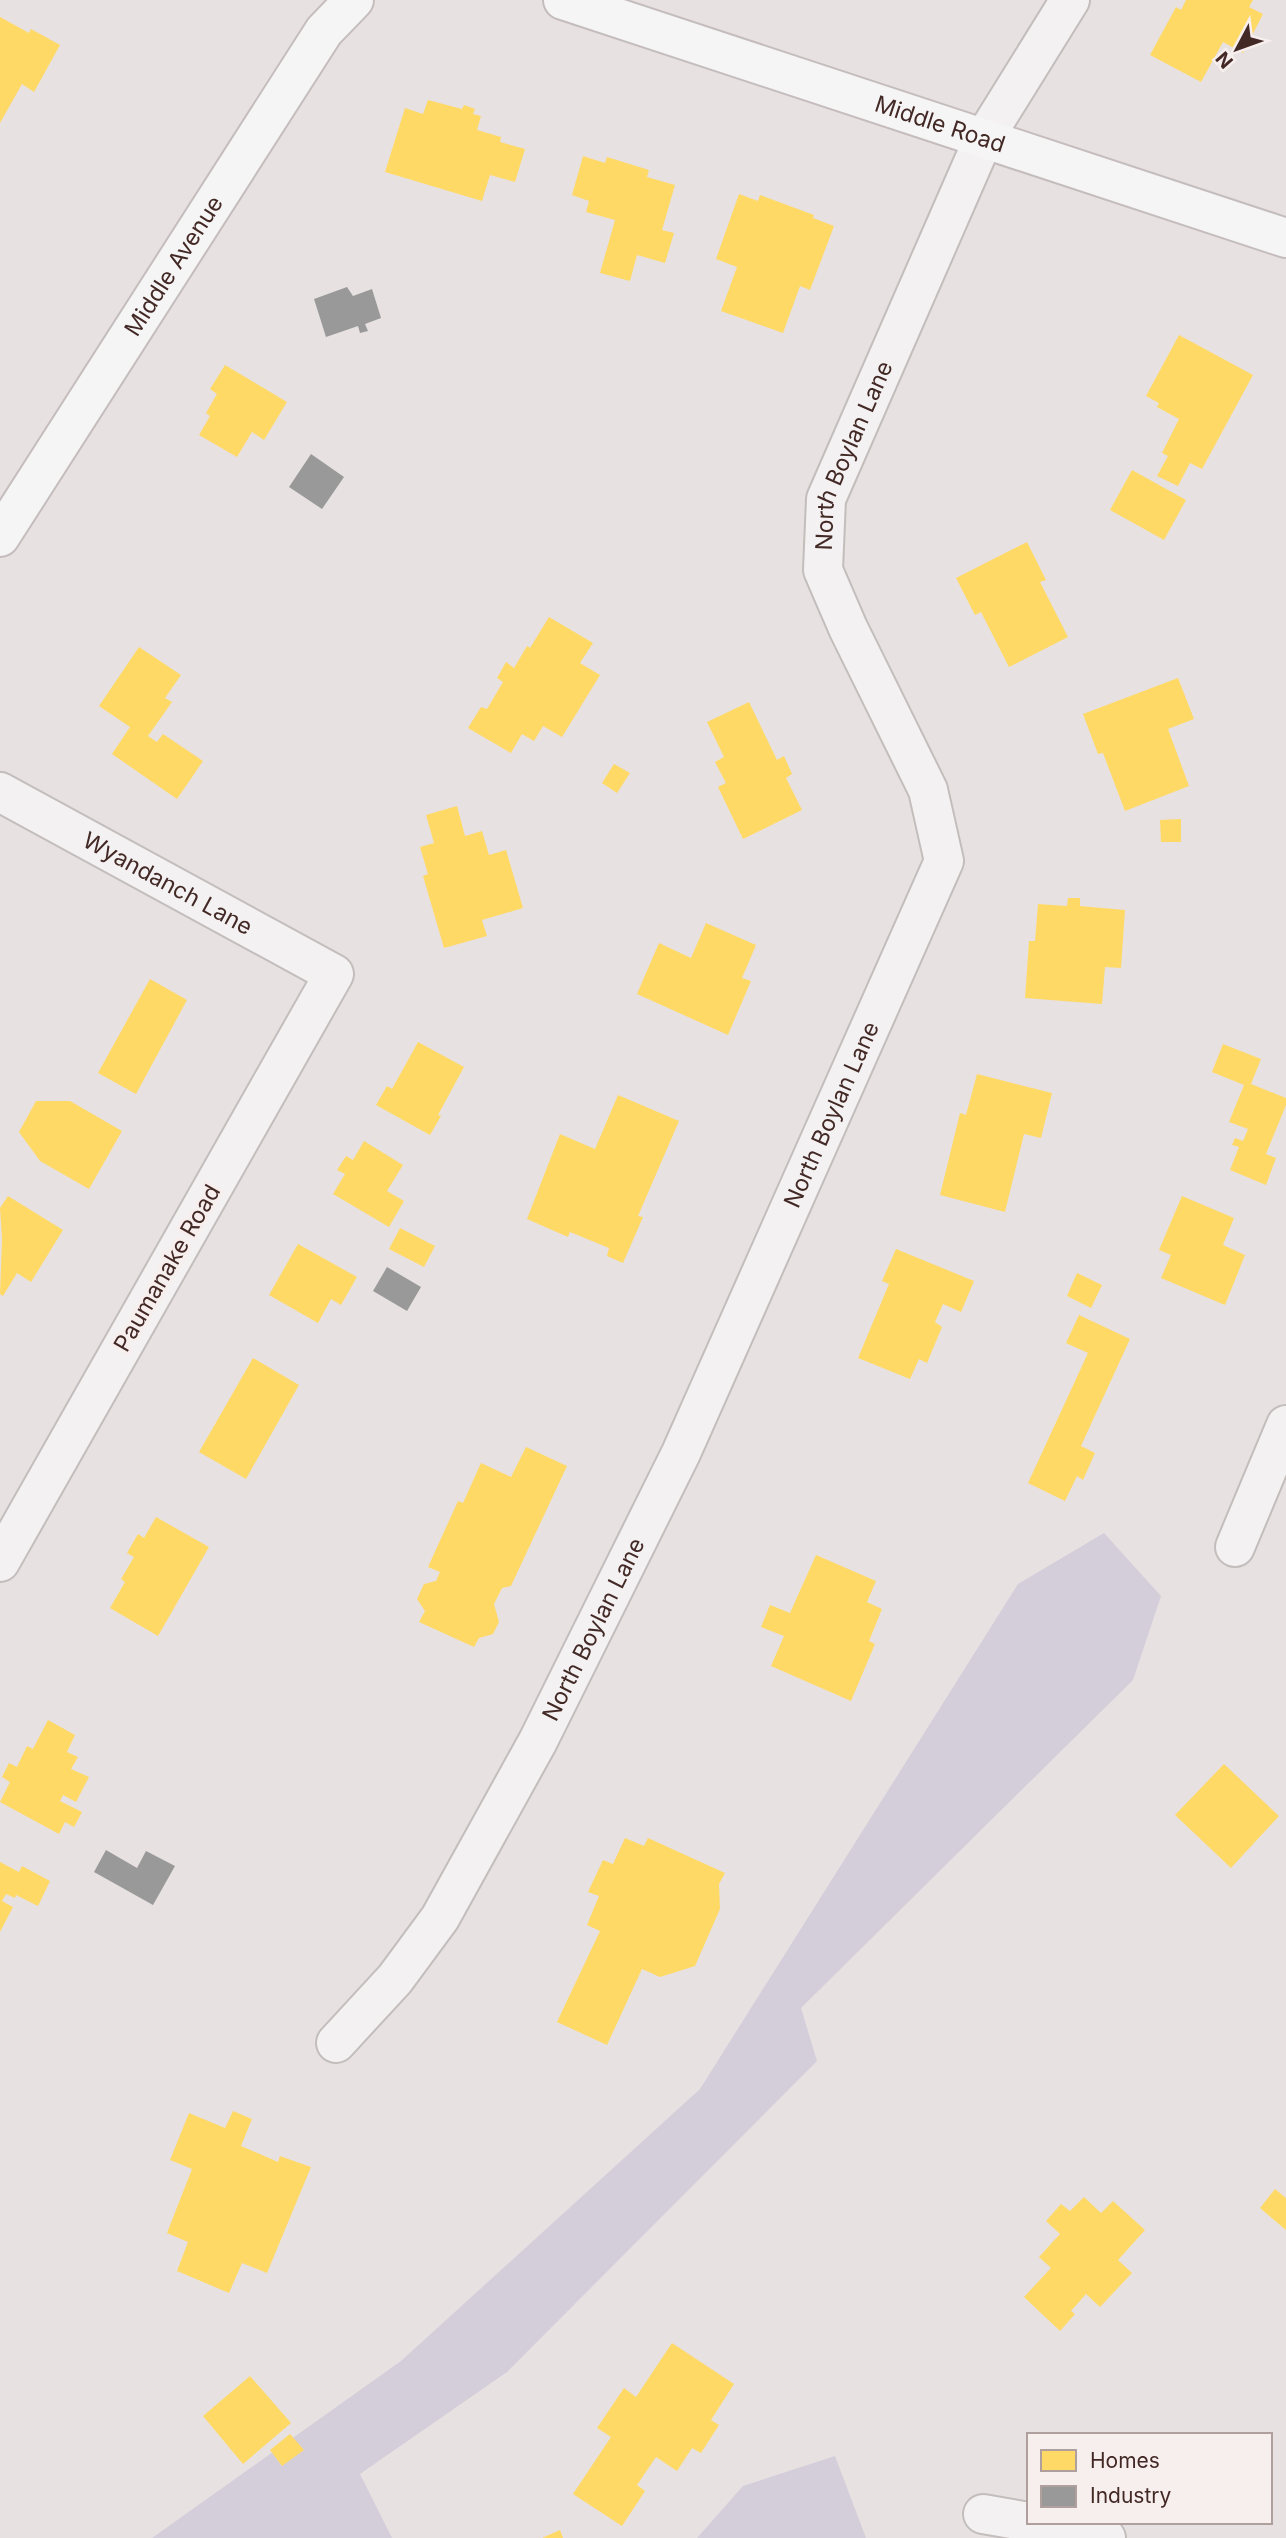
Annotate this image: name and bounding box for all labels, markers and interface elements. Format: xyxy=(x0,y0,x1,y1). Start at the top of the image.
north arrow xyxy=(1202,14,1272,84)
text: N xyxy=(1211,47,1238,73)
street label: Middle Road xyxy=(871,90,1009,159)
street label: Middle Avenue xyxy=(118,191,229,341)
street label: North Boylan Lane xyxy=(810,357,899,551)
street label: Wyandanch Lane xyxy=(78,826,257,941)
street label: North Boylan Lane xyxy=(778,1017,885,1212)
street label: Paumanake Road xyxy=(108,1179,226,1357)
street label: North Boylan Lane xyxy=(536,1533,651,1725)
legend xyxy=(1027,2433,1272,2524)
text: Homes xyxy=(1090,2448,1160,2473)
text: Industry xyxy=(1090,2483,1172,2508)

